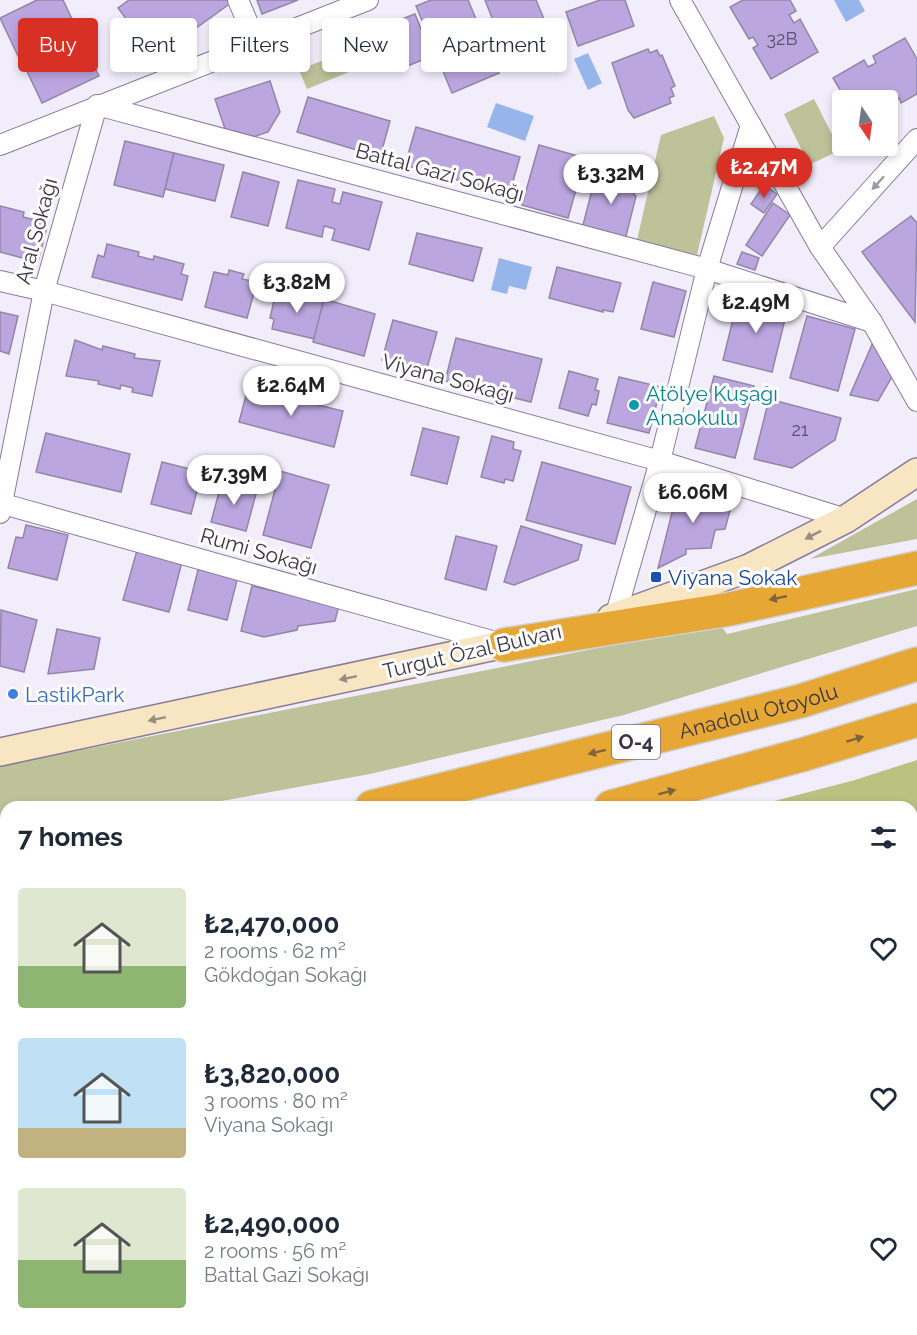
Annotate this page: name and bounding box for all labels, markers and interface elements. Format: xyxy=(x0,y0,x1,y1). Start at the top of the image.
chip: Buy xyxy=(18,18,98,72)
chip: Rent xyxy=(110,18,197,72)
chip: Filters xyxy=(209,18,310,72)
chip: New xyxy=(322,18,409,72)
chip: Apartment xyxy=(421,18,567,72)
house number: 32B xyxy=(767,28,797,49)
north arrow xyxy=(832,90,898,156)
map controls xyxy=(832,90,898,156)
street label: Battal Gazi Sokağı xyxy=(353,137,527,207)
pin: ₺2.47M xyxy=(715,148,813,199)
pin: ₺3.32M xyxy=(562,154,660,205)
text: ₺2.47M xyxy=(730,155,798,179)
text: ₺3.32M xyxy=(577,161,645,185)
street label: Aral Sokağı xyxy=(10,175,62,287)
one-way arrow xyxy=(872,175,885,190)
pin: ₺3.82M xyxy=(248,263,346,314)
text: ₺3.82M xyxy=(263,270,331,294)
pin: ₺2.49M xyxy=(707,283,805,334)
text: ₺2.49M xyxy=(722,290,790,314)
street label: Viyana Sokağı xyxy=(379,348,517,408)
pin: ₺2.64M xyxy=(242,366,340,417)
text: ₺2.64M xyxy=(257,373,325,397)
place label: Atölye Kuşağı Anaokulu xyxy=(646,381,778,430)
marker: Atölye Kuşağı Anaokulu xyxy=(627,398,641,412)
house number: 21 xyxy=(791,419,809,440)
pin: ₺7.39M xyxy=(185,455,283,506)
text: ₺7.39M xyxy=(201,462,267,486)
pin: ₺6.06M xyxy=(644,473,742,524)
text: ₺6.06M xyxy=(658,480,728,504)
street label: Rumi Sokağı xyxy=(198,522,320,580)
one-way arrow xyxy=(805,531,822,540)
place label: Viyana Sokak xyxy=(668,565,797,590)
marker: Viyana Sokak xyxy=(649,570,663,584)
one-way arrow xyxy=(769,594,787,604)
street label: Turgut Özal Bulvarı xyxy=(380,618,564,684)
one-way arrow xyxy=(339,674,357,684)
street label: Anadolu Otoyolu xyxy=(676,678,841,743)
place label: LastikPark xyxy=(25,682,124,707)
marker: LastikPark xyxy=(6,687,20,701)
one-way arrow xyxy=(148,715,166,725)
road number: O-4 xyxy=(612,725,660,759)
one-way arrow xyxy=(846,734,864,743)
one-way arrow xyxy=(588,748,606,758)
one-way arrow xyxy=(658,786,677,796)
icon: filters xyxy=(867,821,900,854)
text: 7 homes xyxy=(18,822,123,852)
text: ₺2,470,000 xyxy=(204,909,339,939)
icon: home xyxy=(66,912,138,984)
icon: heart xyxy=(867,932,900,965)
text: 2 rooms · 62 m² xyxy=(204,939,346,963)
text: Gökdoğan Sokağı xyxy=(204,963,367,987)
text: ₺3,820,000 xyxy=(204,1059,340,1089)
icon: home xyxy=(66,1062,138,1134)
icon: heart xyxy=(867,1082,900,1115)
text: 3 rooms · 80 m² xyxy=(204,1089,348,1113)
text: Viyana Sokağı xyxy=(204,1113,333,1137)
text: ₺2,490,000 xyxy=(204,1209,340,1239)
icon: home xyxy=(66,1212,138,1284)
icon: heart xyxy=(867,1232,900,1265)
text: 2 rooms · 56 m² xyxy=(204,1239,346,1263)
text: Battal Gazi Sokağı xyxy=(204,1263,369,1287)

